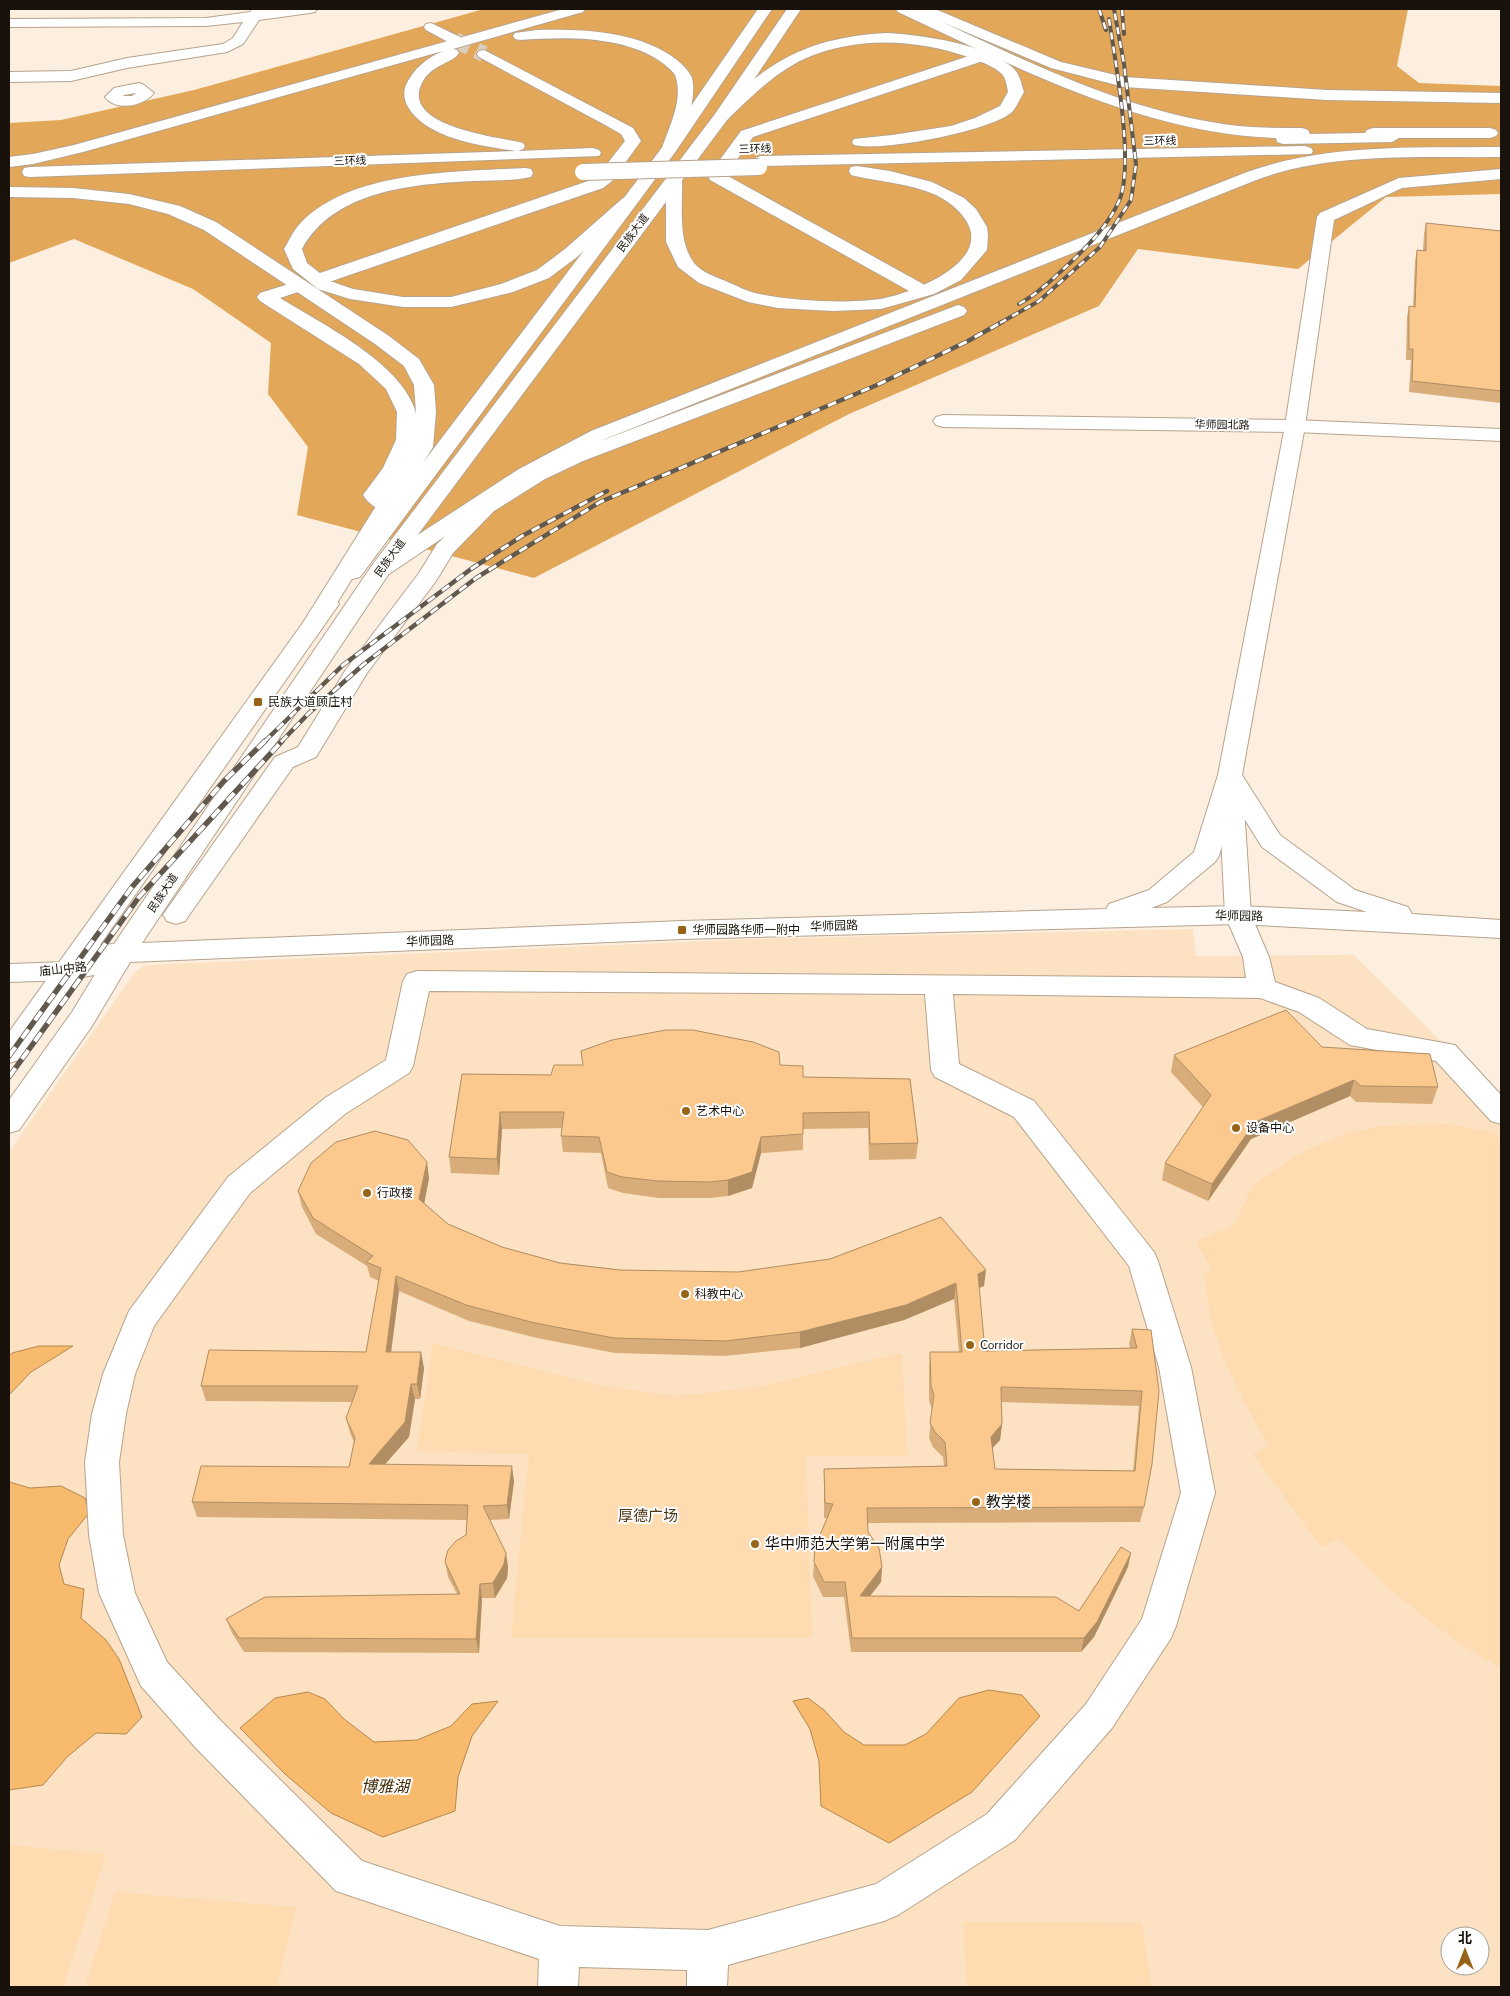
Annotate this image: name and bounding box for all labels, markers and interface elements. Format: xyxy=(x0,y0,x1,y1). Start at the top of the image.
street label: 三环线 xyxy=(1143,133,1177,149)
street label: 三环线 xyxy=(738,141,772,157)
street label: 三环线 xyxy=(333,153,367,169)
street label: 民族大道 xyxy=(614,211,652,255)
street label: 华师园北路 xyxy=(1194,417,1250,433)
street label: 民族大道 xyxy=(371,536,409,580)
place label: 民族大道顾庄村 xyxy=(268,694,353,710)
marker: 民族大道顾庄村 xyxy=(252,696,264,708)
street label: 民族大道 xyxy=(144,871,182,915)
street label: 华师园路 xyxy=(1215,908,1263,924)
street label: 华师园路 xyxy=(810,917,858,935)
place label: 华师园路华师一附中 xyxy=(692,922,800,938)
marker: 华师园路华师一附中 xyxy=(676,924,688,936)
street label: 华师园路 xyxy=(406,932,454,950)
street label: 庙山中路 xyxy=(38,959,88,979)
place label: 艺术中心 xyxy=(696,1103,744,1119)
marker: 艺术中心 xyxy=(680,1105,692,1117)
place label: 设备中心 xyxy=(1246,1120,1294,1136)
marker: 设备中心 xyxy=(1230,1122,1242,1134)
place label: 行政楼 xyxy=(377,1185,413,1201)
marker: 行政楼 xyxy=(361,1187,373,1199)
place label: 科教中心 xyxy=(695,1286,743,1302)
marker: 科教中心 xyxy=(679,1288,691,1300)
place label: Corridor xyxy=(980,1337,1024,1353)
marker: Corridor xyxy=(964,1339,976,1351)
place label: 教学楼 xyxy=(986,1492,1031,1512)
marker: 教学楼 xyxy=(970,1496,982,1508)
park label: 厚德广场 xyxy=(618,1506,678,1526)
place label: 华中师范大学第一附属中学 xyxy=(765,1534,945,1554)
marker: 华中师范大学第一附属中学 xyxy=(749,1538,761,1550)
water label: 博雅湖 xyxy=(361,1776,412,1798)
north arrow xyxy=(1440,1926,1490,1976)
text: 北 xyxy=(1458,1929,1472,1948)

